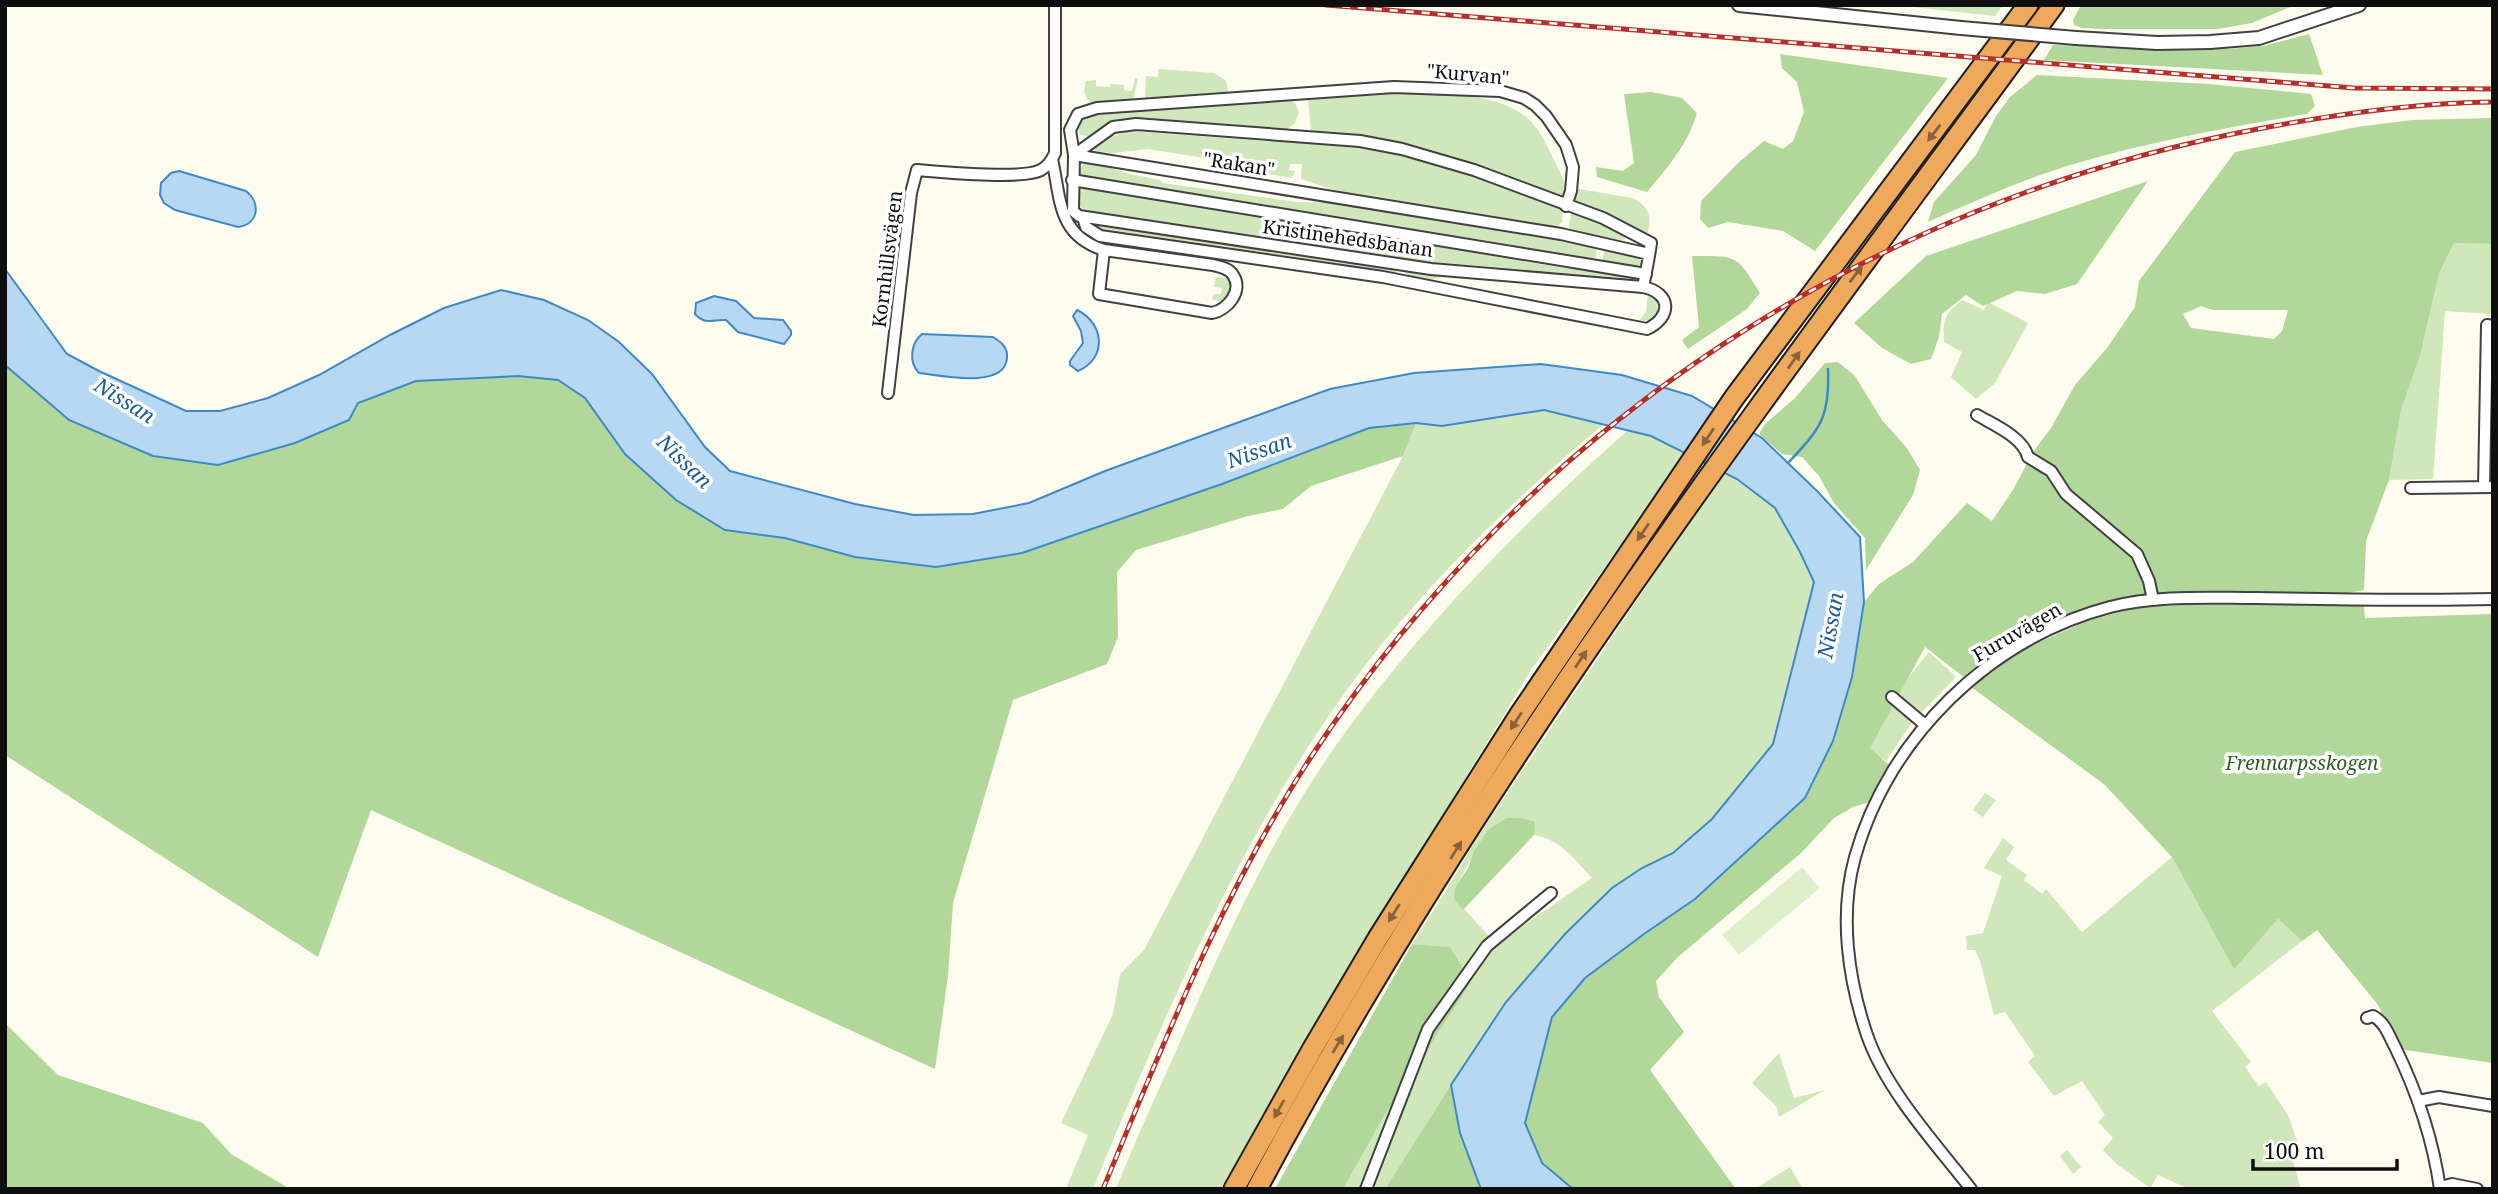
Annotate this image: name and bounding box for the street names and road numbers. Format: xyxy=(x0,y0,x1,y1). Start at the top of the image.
street label: "Kurvan" xyxy=(1426,57,1510,91)
street label: "Rakan" xyxy=(1201,146,1277,182)
street label: Kornhillsvägen xyxy=(866,189,908,329)
street label: Kristinehedsbanan xyxy=(1261,213,1435,263)
street label: Furuvägen xyxy=(1968,596,2066,668)

